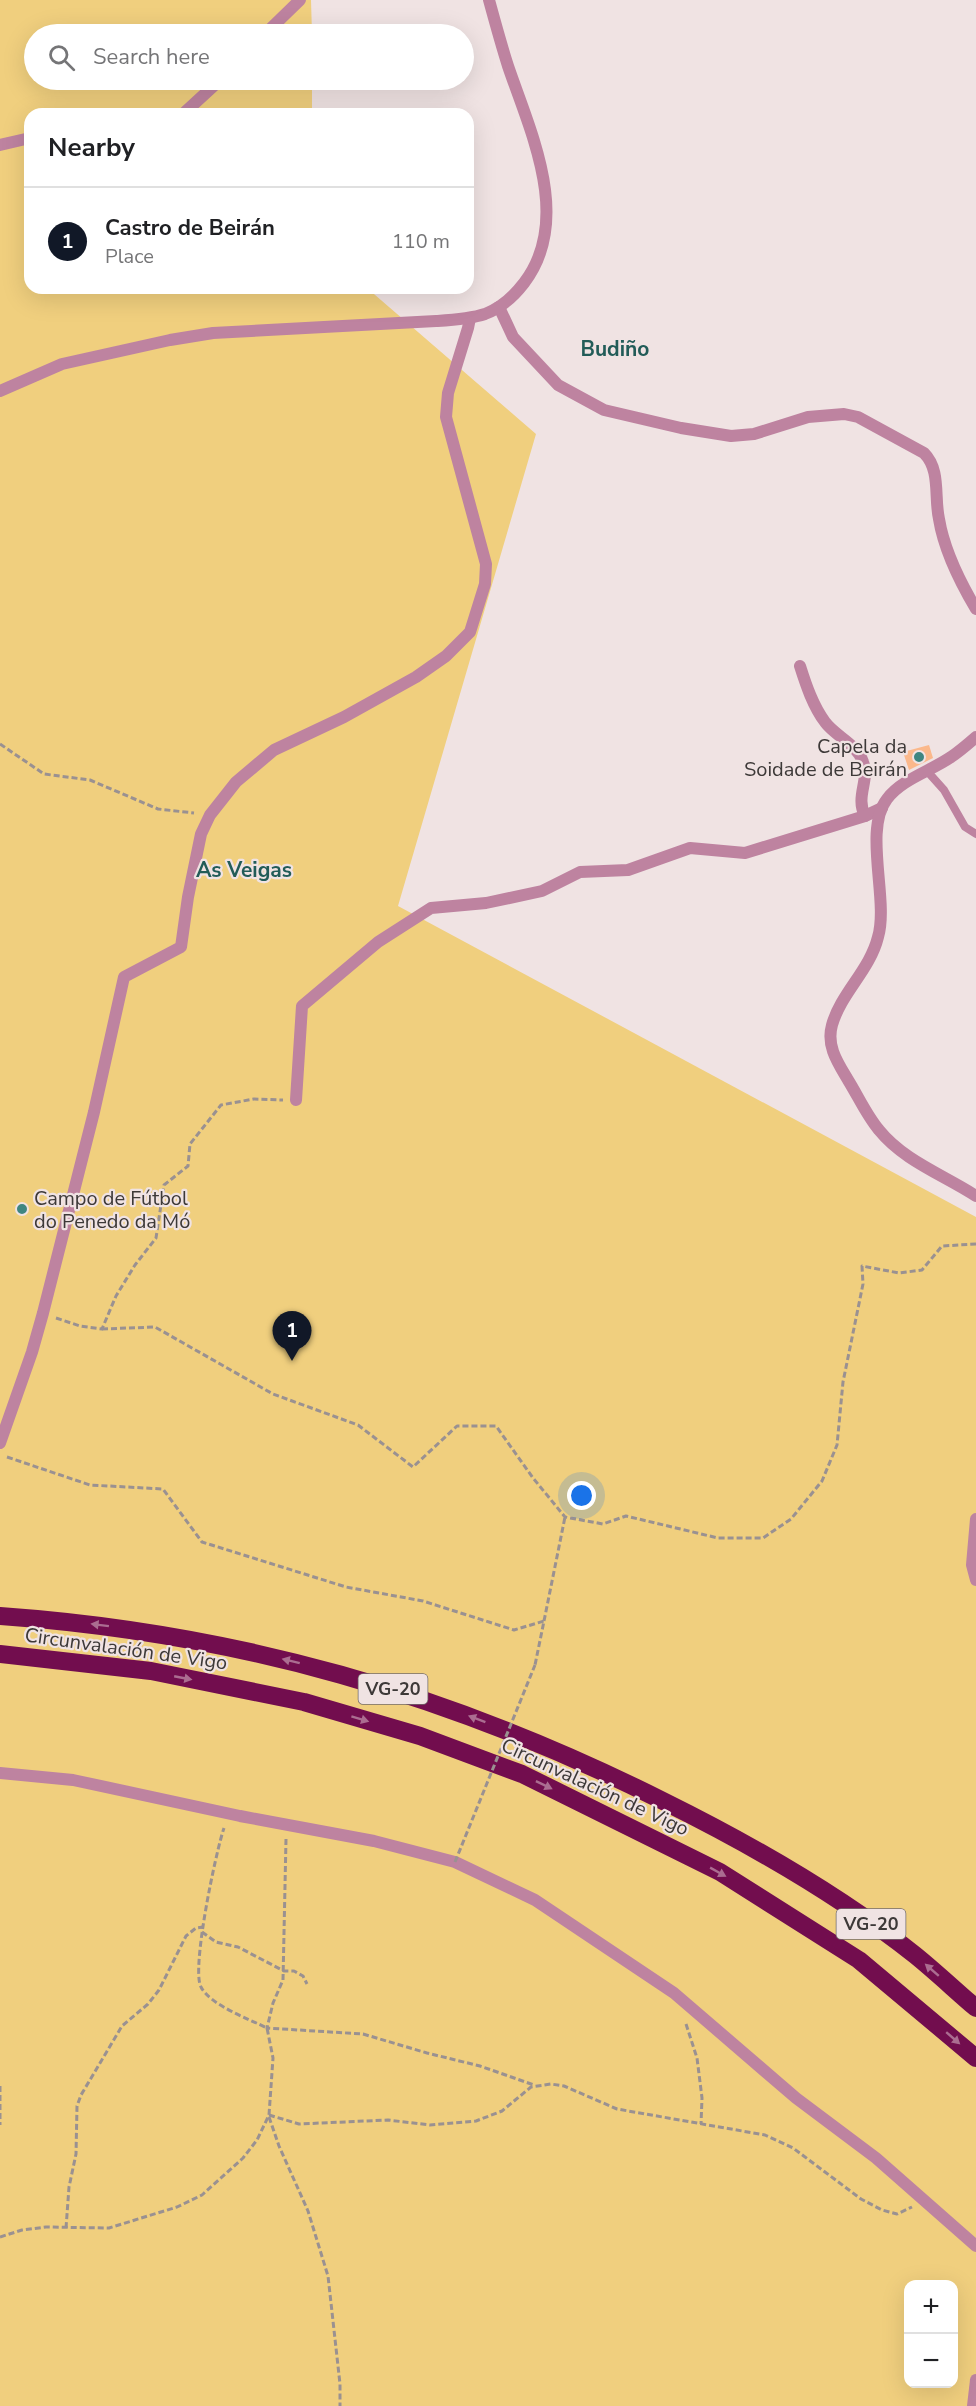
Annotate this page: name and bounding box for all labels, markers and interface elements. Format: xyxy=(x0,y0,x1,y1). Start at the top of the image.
search box xyxy=(24,24,474,90)
icon: search xyxy=(45,41,78,74)
text: Search here xyxy=(93,42,210,72)
text: Nearby xyxy=(48,130,135,165)
text: Castro de Beirán xyxy=(105,213,275,243)
text: 1 xyxy=(62,228,74,255)
text: 110 m xyxy=(392,228,450,255)
text: Place xyxy=(105,243,154,270)
district label: Budiño xyxy=(581,335,649,363)
place label: Capela da Soidade de Beirán xyxy=(744,733,907,783)
marker: Capela da Soidade de Beirán xyxy=(912,750,926,764)
district label: As Veigas xyxy=(196,856,292,884)
place label: Campo de Fútbol do Penedo da Mó xyxy=(34,1185,190,1235)
marker: Campo de Fútbol do Penedo da Mó xyxy=(15,1202,29,1216)
pin: 1 xyxy=(272,1312,312,1361)
your location xyxy=(567,1481,596,1510)
street label: Circunvalación de Vigo xyxy=(23,1621,229,1677)
one-way arrow xyxy=(90,1621,109,1630)
one-way arrow xyxy=(282,1656,300,1666)
one-way arrow xyxy=(174,1674,193,1683)
road number: VG-20 xyxy=(358,1674,428,1704)
one-way arrow xyxy=(468,1713,486,1723)
one-way arrow xyxy=(351,1715,369,1724)
street label: Circunvalación de Vigo xyxy=(497,1732,693,1842)
one-way arrow xyxy=(535,1780,552,1789)
one-way arrow xyxy=(710,1866,726,1877)
road number: VG-20 xyxy=(836,1909,906,1939)
one-way arrow xyxy=(925,1964,940,1977)
one-way arrow xyxy=(945,2031,961,2044)
map controls xyxy=(904,2280,958,2388)
button: + xyxy=(904,2280,958,2334)
button: − xyxy=(904,2334,958,2388)

